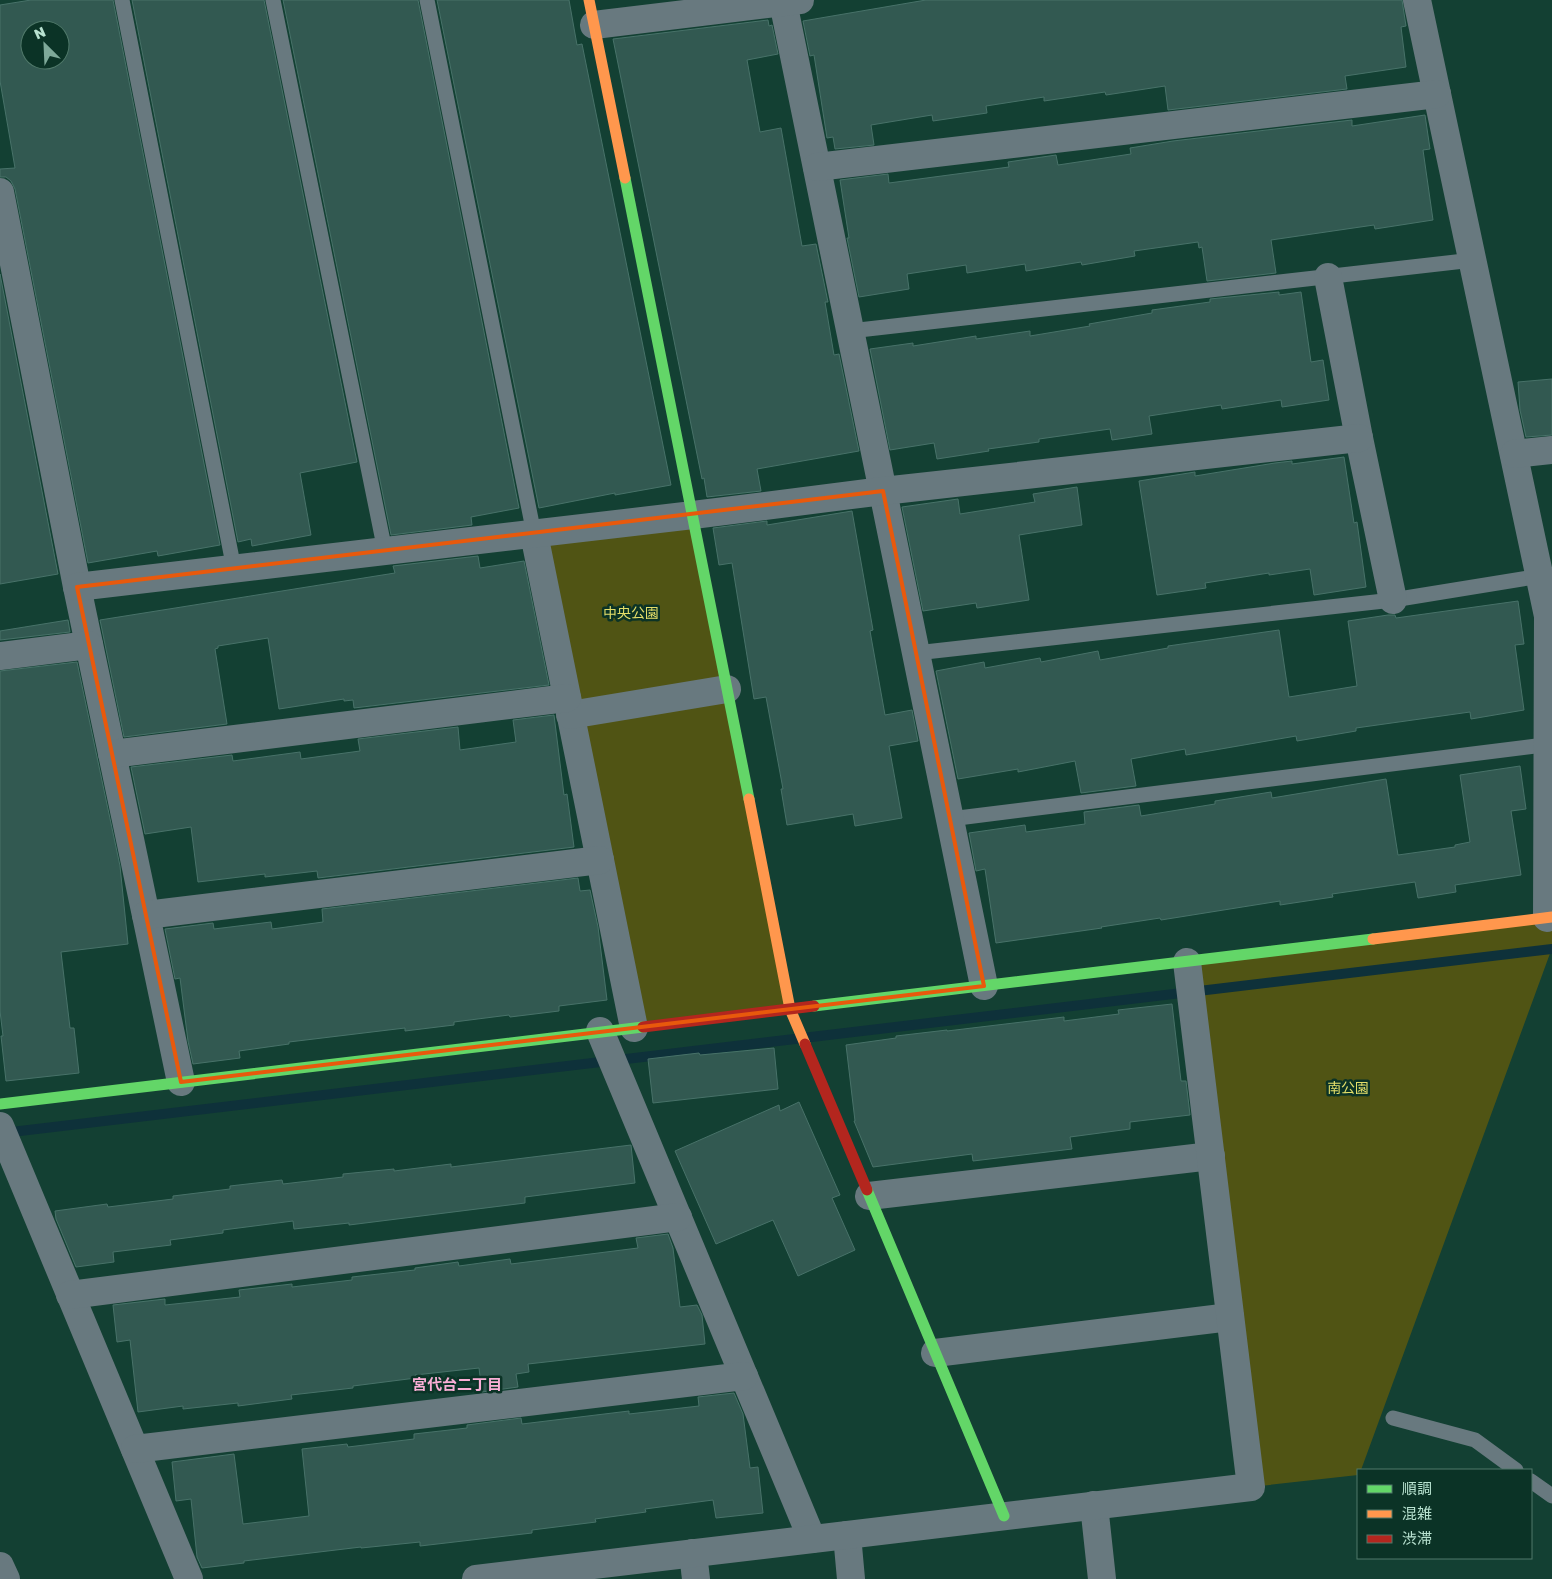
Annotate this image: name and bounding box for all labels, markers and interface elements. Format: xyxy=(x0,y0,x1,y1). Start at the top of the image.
north arrow xyxy=(20,20,70,70)
text: N xyxy=(31,23,48,43)
park label: 中央公園 xyxy=(603,604,659,621)
park label: 南公園 xyxy=(1327,1079,1369,1096)
district label: 宮代台二丁目 xyxy=(412,1375,502,1393)
legend xyxy=(1357,1469,1532,1559)
text: 順調 xyxy=(1402,1479,1432,1497)
text: 混雑 xyxy=(1402,1504,1432,1522)
text: 渋滞 xyxy=(1402,1529,1432,1547)

